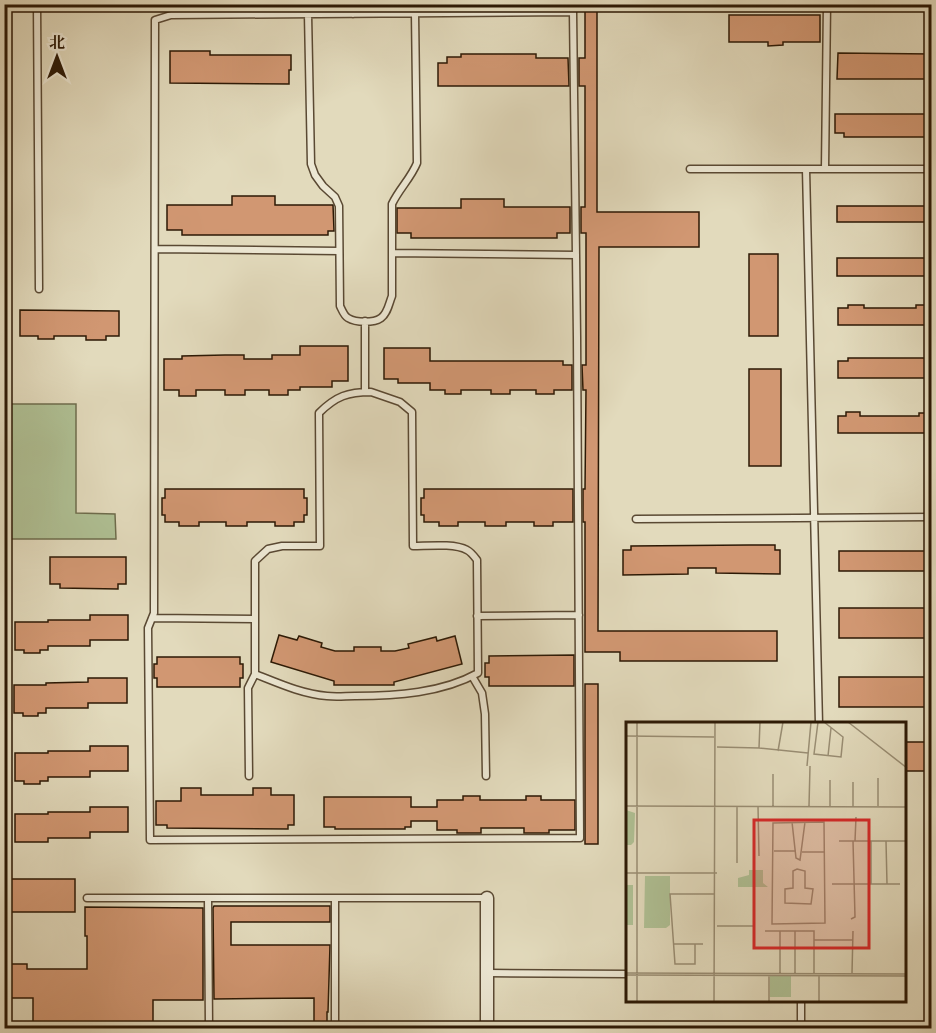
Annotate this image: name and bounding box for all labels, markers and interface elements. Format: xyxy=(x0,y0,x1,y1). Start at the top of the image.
north arrow xyxy=(27,27,87,87)
text: 北 xyxy=(49,33,65,52)
inset map xyxy=(626,722,906,1003)

